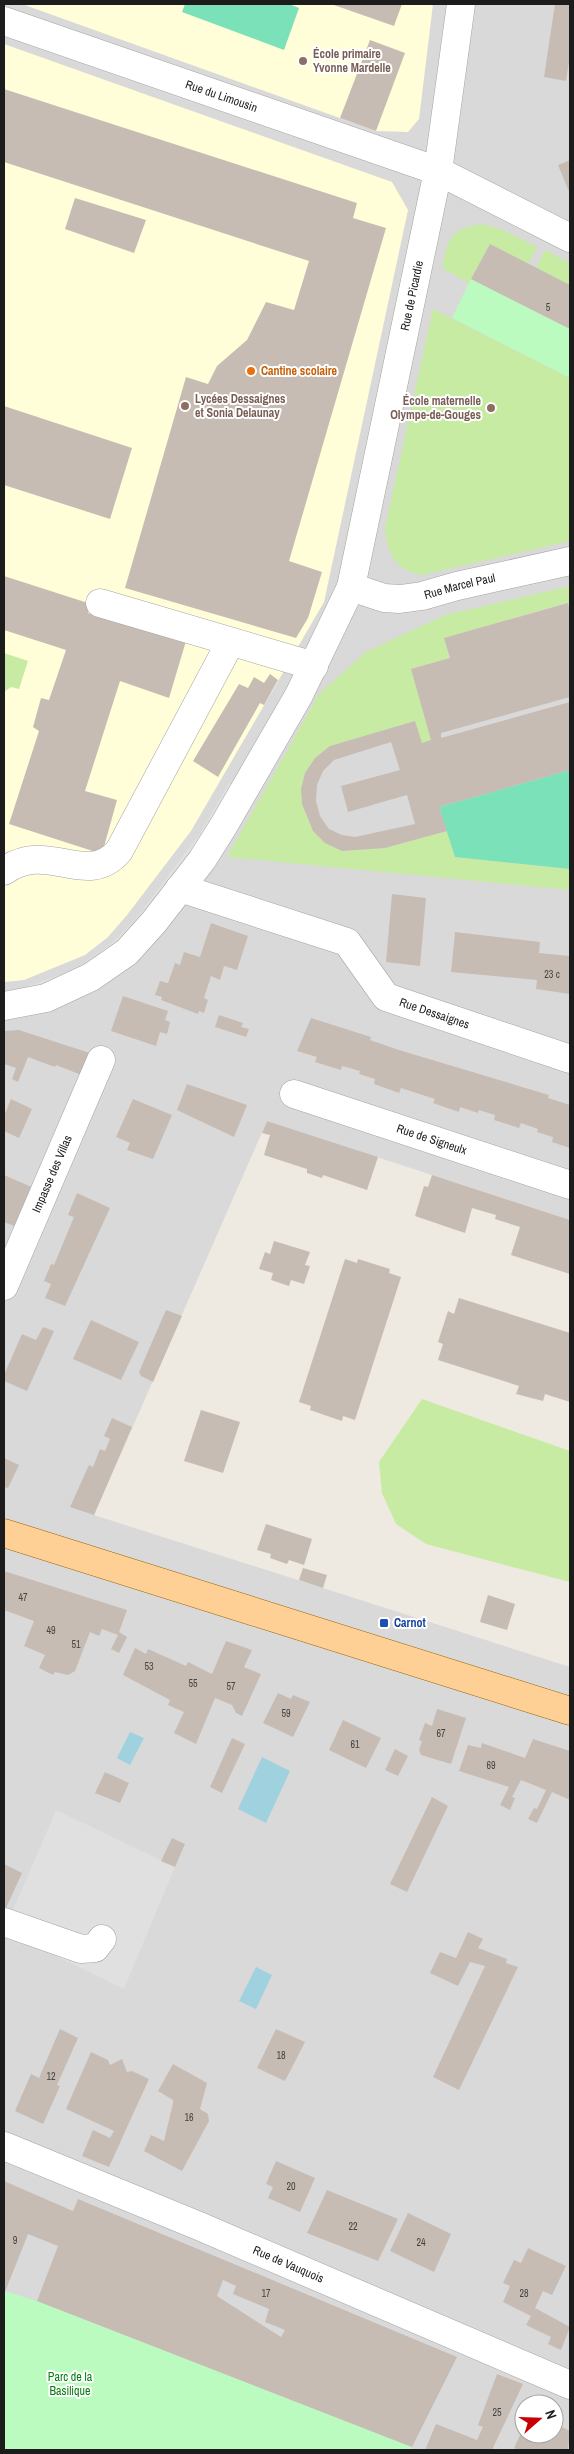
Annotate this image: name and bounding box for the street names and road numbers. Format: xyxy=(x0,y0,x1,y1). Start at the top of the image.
street label: Rue du Limousin xyxy=(183,76,259,116)
street label: Rue de Picardie xyxy=(397,259,427,332)
street label: Rue Marcel Paul xyxy=(422,570,497,603)
street label: Rue Dessaignes xyxy=(397,994,472,1033)
street label: Rue de Signeulx xyxy=(395,1120,469,1158)
street label: Impasse des Villas xyxy=(28,1133,76,1215)
street label: Rue de Vauquois xyxy=(251,2242,326,2287)

